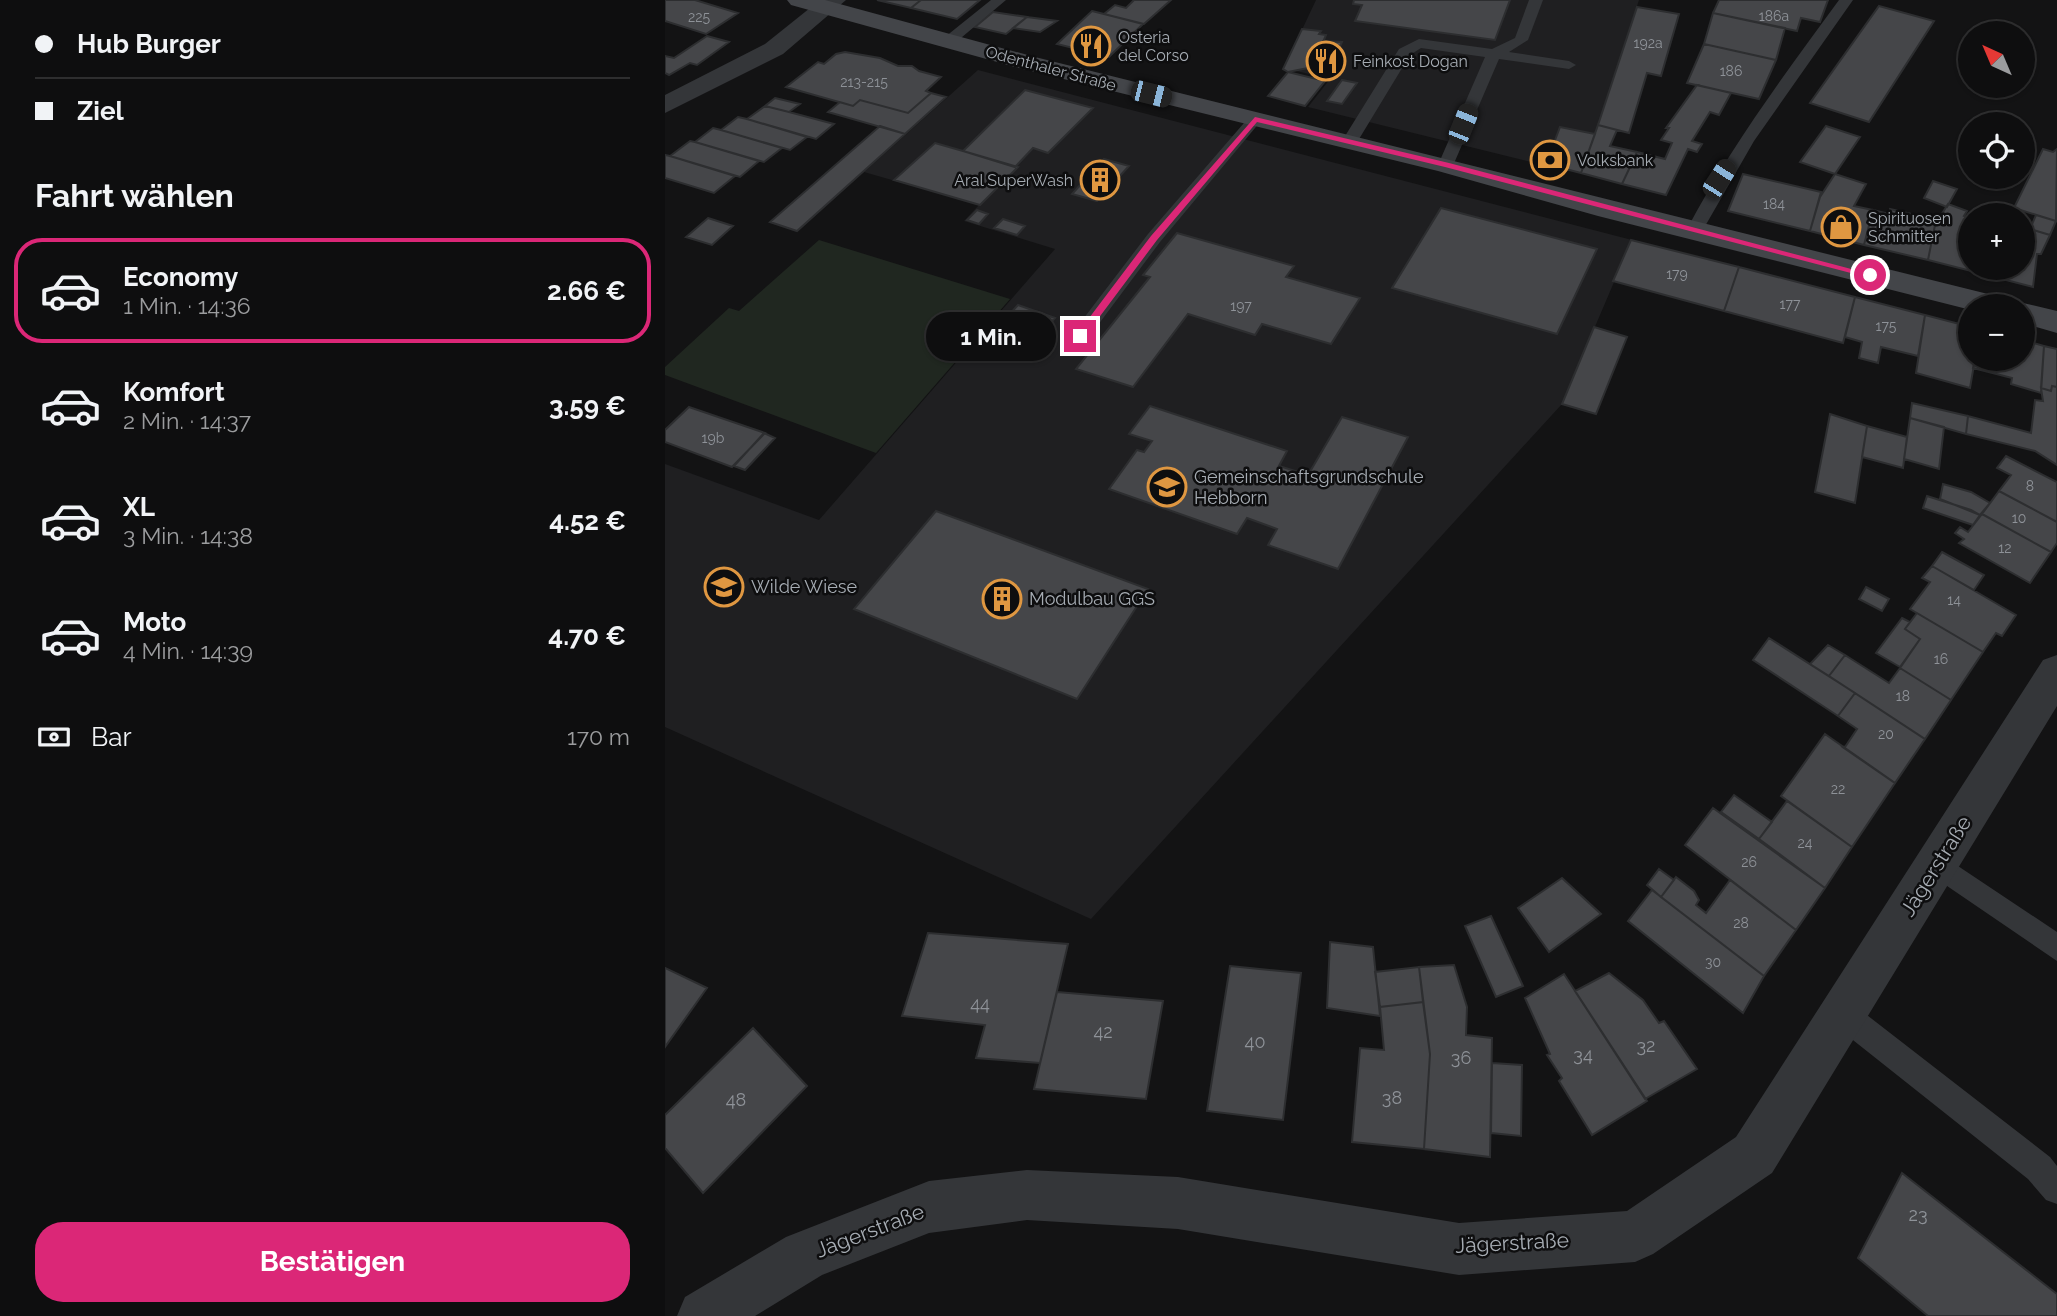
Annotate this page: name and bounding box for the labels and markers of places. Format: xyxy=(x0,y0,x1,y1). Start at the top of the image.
restaurant icon: Osteria del Corso xyxy=(1070,25,1112,67)
place label: Osteria del Corso xyxy=(1118,28,1189,65)
restaurant icon: Feinkost Dogan xyxy=(1305,40,1347,82)
place label: Feinkost Dogan xyxy=(1353,52,1468,71)
bank icon: Volksbank xyxy=(1529,139,1571,181)
place label: Volksbank xyxy=(1577,151,1654,170)
building icon: Aral SuperWash xyxy=(1079,159,1121,201)
place label: Aral SuperWash xyxy=(954,171,1073,190)
shop icon: Spirituosen Schmitter xyxy=(1820,206,1862,248)
place label: Spirituosen Schmitter xyxy=(1868,209,1951,246)
school or university icon: Gemeinschaftsgrundschule Hebborn xyxy=(1146,466,1188,508)
place label: Gemeinschaftsgrundschule Hebborn xyxy=(1194,466,1424,508)
school or university icon: Wilde Wiese xyxy=(703,566,745,608)
place label: Wilde Wiese xyxy=(751,576,857,597)
building icon: Modulbau GGS xyxy=(981,578,1023,620)
place label: Modulbau GGS xyxy=(1029,588,1155,609)

